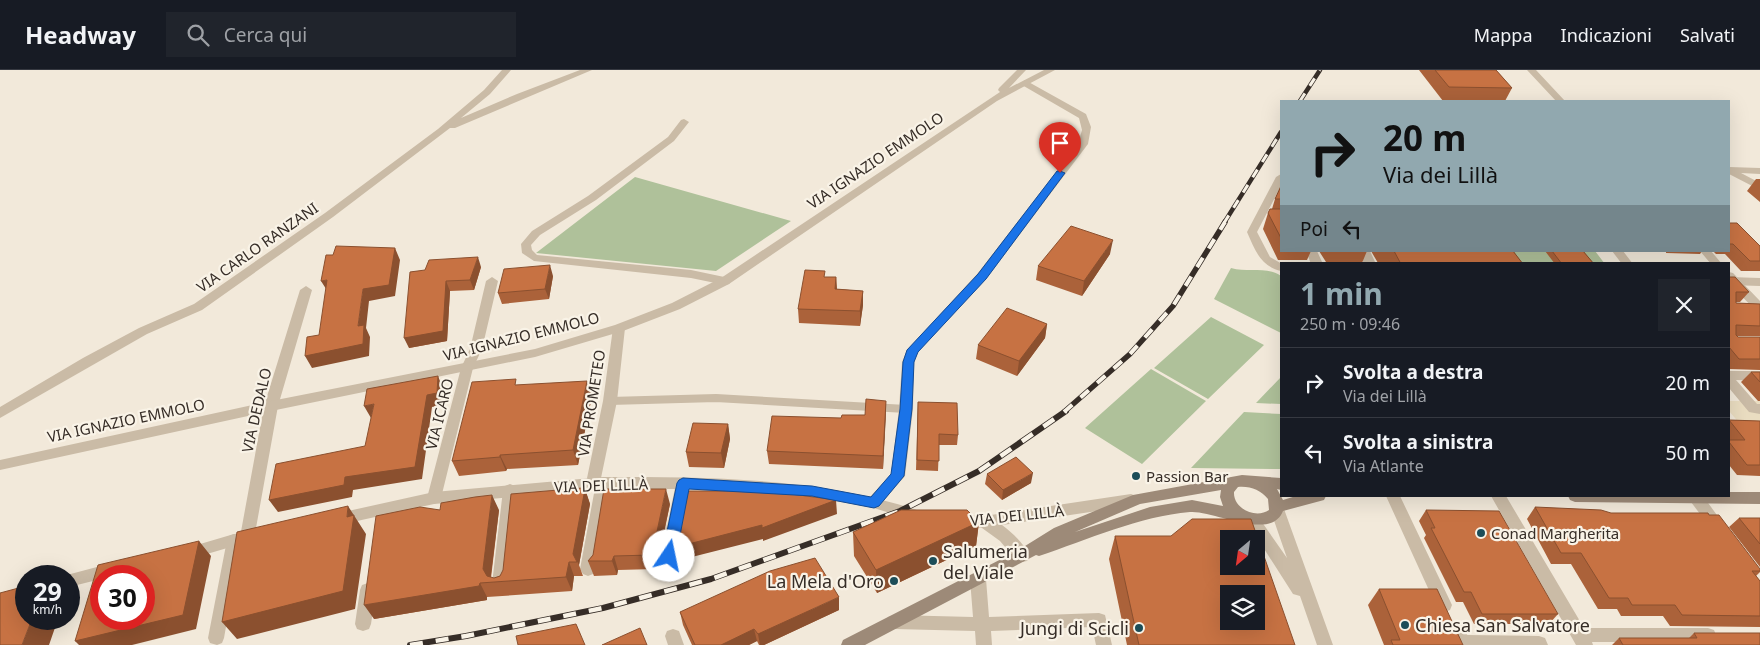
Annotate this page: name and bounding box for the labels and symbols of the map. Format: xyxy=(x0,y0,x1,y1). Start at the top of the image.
street label: VIA IGNAZIO EMMOLO xyxy=(803,107,947,213)
pin xyxy=(1039,122,1081,173)
street label: VIA CARLO RANZANI xyxy=(192,197,322,297)
street label: VIA IGNAZIO EMMOLO xyxy=(441,307,601,365)
street label: VIA PROMETEO xyxy=(573,348,609,458)
street label: VIA DEDALO xyxy=(237,366,275,454)
street label: VIA ICARO xyxy=(420,376,458,452)
street label: VIA IGNAZIO EMMOLO xyxy=(45,394,207,446)
place label: Passion Bar xyxy=(1146,466,1228,486)
marker: Passion Bar xyxy=(1130,470,1142,482)
street label: VIA DEI LILLÀ xyxy=(554,473,649,497)
street label: VIA DEI LILLÀ xyxy=(969,500,1065,530)
place label: Conad Margherita xyxy=(1491,523,1619,543)
marker: Conad Margherita xyxy=(1475,527,1487,539)
position arrow xyxy=(642,529,694,581)
north arrow xyxy=(1220,530,1265,575)
place label: Salumeria del Viale xyxy=(943,539,1028,584)
marker: Salumeria del Viale xyxy=(927,555,939,567)
speed limit sign: 30 xyxy=(90,565,155,630)
place label: La Mela d'Oro xyxy=(767,569,884,593)
marker: La Mela d'Oro xyxy=(888,575,900,587)
place label: Chiesa San Salvatore xyxy=(1415,613,1590,637)
place label: Jungi di Scicli xyxy=(1018,616,1129,640)
marker: Chiesa San Salvatore xyxy=(1399,619,1411,631)
marker: Jungi di Scicli xyxy=(1133,622,1145,634)

